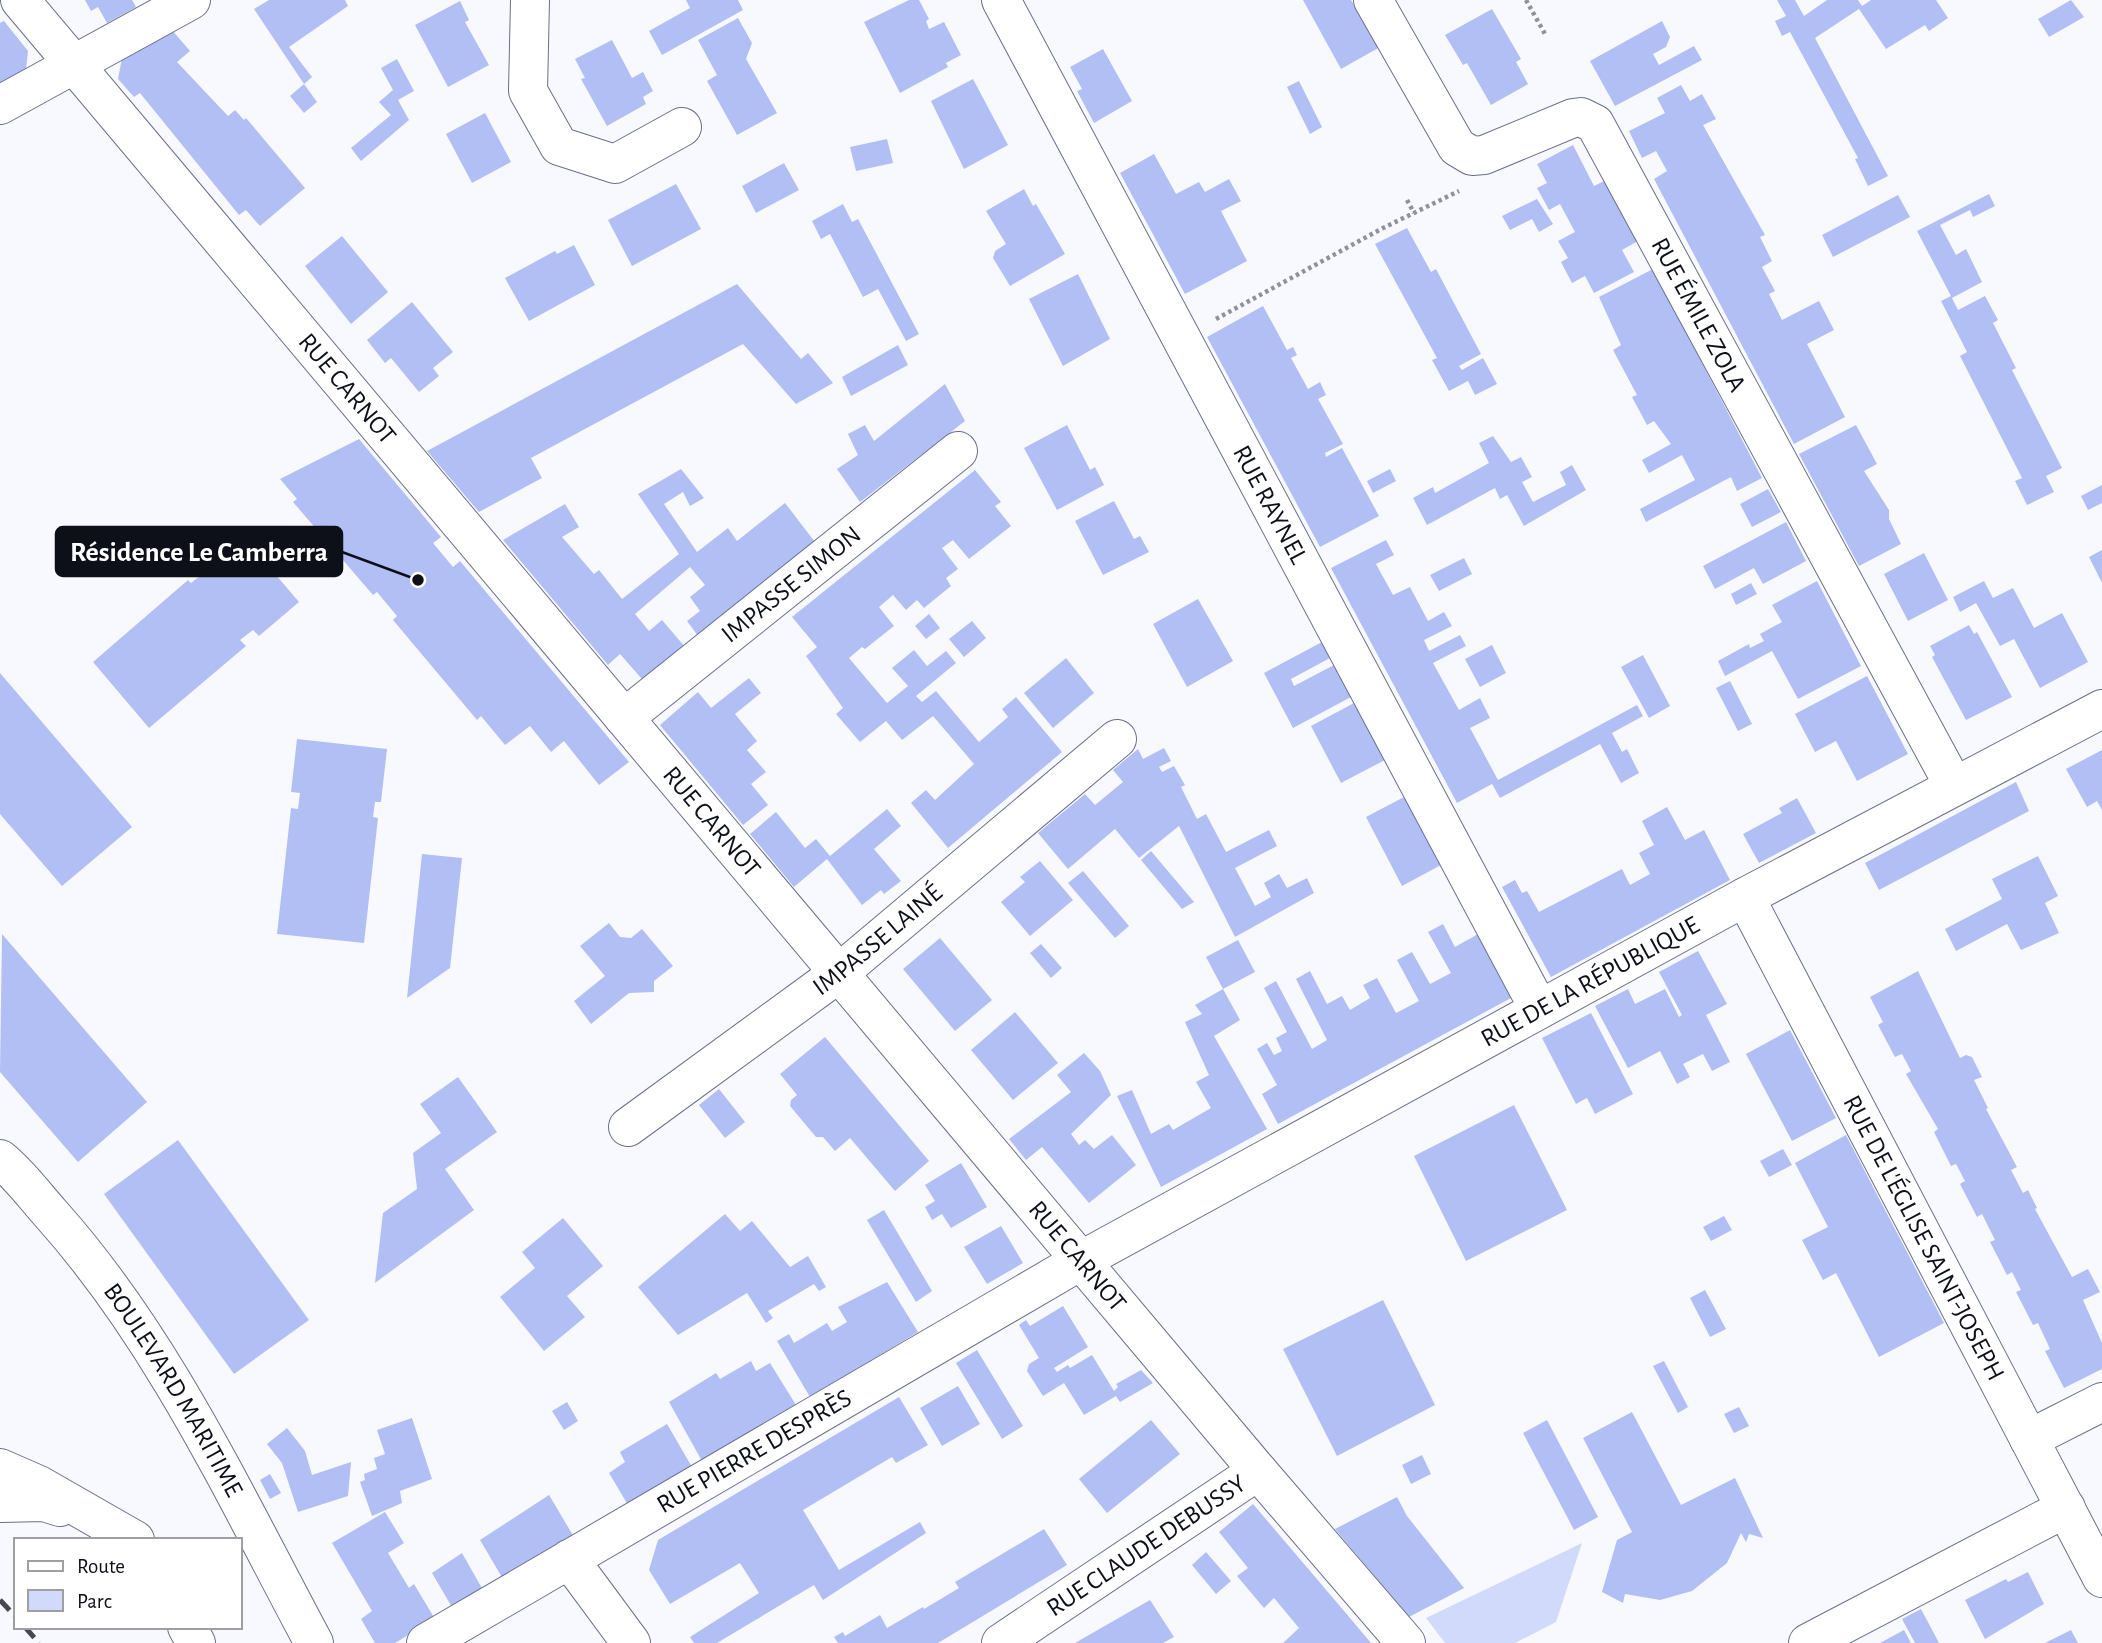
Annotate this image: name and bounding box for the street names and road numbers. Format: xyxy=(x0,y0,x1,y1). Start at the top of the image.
street label: RUE ÉMILE ZOLA xyxy=(1646,234,1751,396)
street label: RUE CARNOT xyxy=(294,328,401,449)
street label: RUE RAYNEL xyxy=(1228,441,1312,568)
street label: IMPASSE SIMON xyxy=(717,521,866,648)
street label: RUE CARNOT xyxy=(658,761,765,882)
street label: IMPASSE LAINÉ xyxy=(808,878,947,1001)
street label: RUE DE LA RÉPUBLIQUE xyxy=(1477,912,1704,1052)
street label: RUE DE L'ÉGLISE SAINT-JOSEPH xyxy=(1838,1091,2009,1385)
street label: RUE CARNOT xyxy=(1024,1196,1131,1317)
street label: BOULEVARD MARITIME xyxy=(99,1279,247,1501)
street label: RUE PIERRE DESPRÈS xyxy=(653,1385,856,1518)
street label: RUE CLAUDE DEBUSSY xyxy=(1042,1470,1251,1621)

